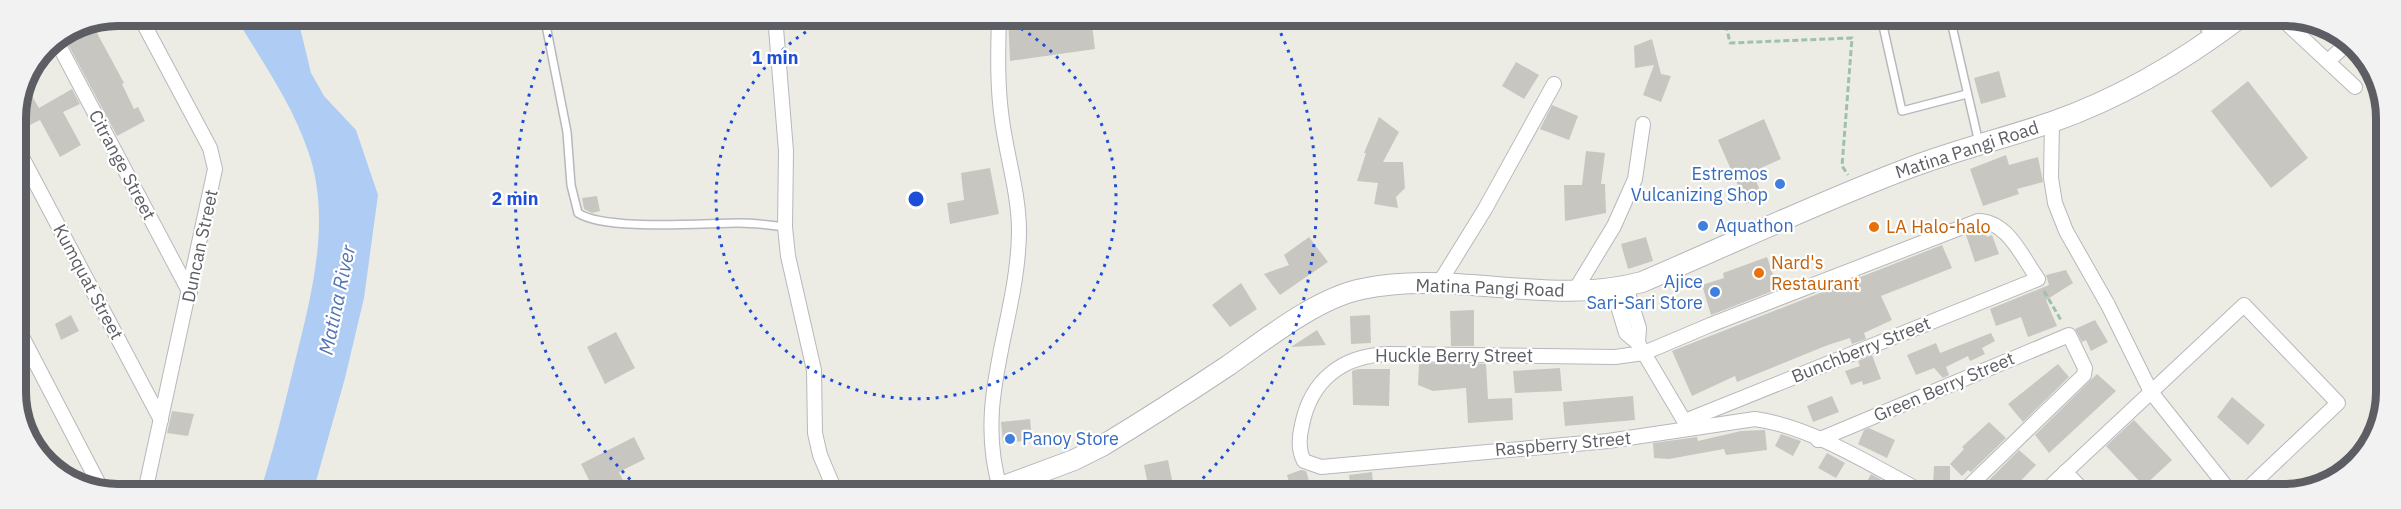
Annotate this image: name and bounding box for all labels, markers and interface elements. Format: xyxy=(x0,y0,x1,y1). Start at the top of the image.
text: 1 min xyxy=(751,46,799,69)
street label: Citrange Street xyxy=(84,106,161,224)
street label: Matina Pangi Road xyxy=(1892,116,2041,184)
place label: Estremos Vulcanizing Shop xyxy=(1631,162,1768,206)
marker: Estremos Vulcanizing Shop xyxy=(1773,177,1787,191)
street label: Duncan Street xyxy=(176,187,223,305)
text: 2 min xyxy=(491,187,539,210)
centre of rings xyxy=(906,189,926,209)
place label: Aquathon xyxy=(1715,214,1794,237)
place label: LA Halo-halo xyxy=(1886,215,1991,238)
marker: Aquathon xyxy=(1696,219,1710,233)
street label: Kumquat Street xyxy=(48,220,128,343)
marker: LA Halo-halo xyxy=(1867,220,1881,234)
water label: Matina River xyxy=(312,242,361,357)
place label: Nard's Restaurant xyxy=(1771,251,1860,295)
marker: Nard's Restaurant xyxy=(1752,266,1766,280)
place label: Ajice Sari-Sari Store xyxy=(1586,270,1703,314)
street label: Matina Pangi Road xyxy=(1415,273,1565,302)
marker: Ajice Sari-Sari Store xyxy=(1708,285,1722,299)
street label: Bunchberry Street xyxy=(1788,311,1934,388)
street label: Huckle Berry Street xyxy=(1375,344,1533,367)
street label: Green Berry Street xyxy=(1870,346,2018,427)
street label: Raspberry Street xyxy=(1494,426,1632,461)
place label: Panoy Store xyxy=(1022,427,1119,450)
marker: Panoy Store xyxy=(1003,432,1017,446)

